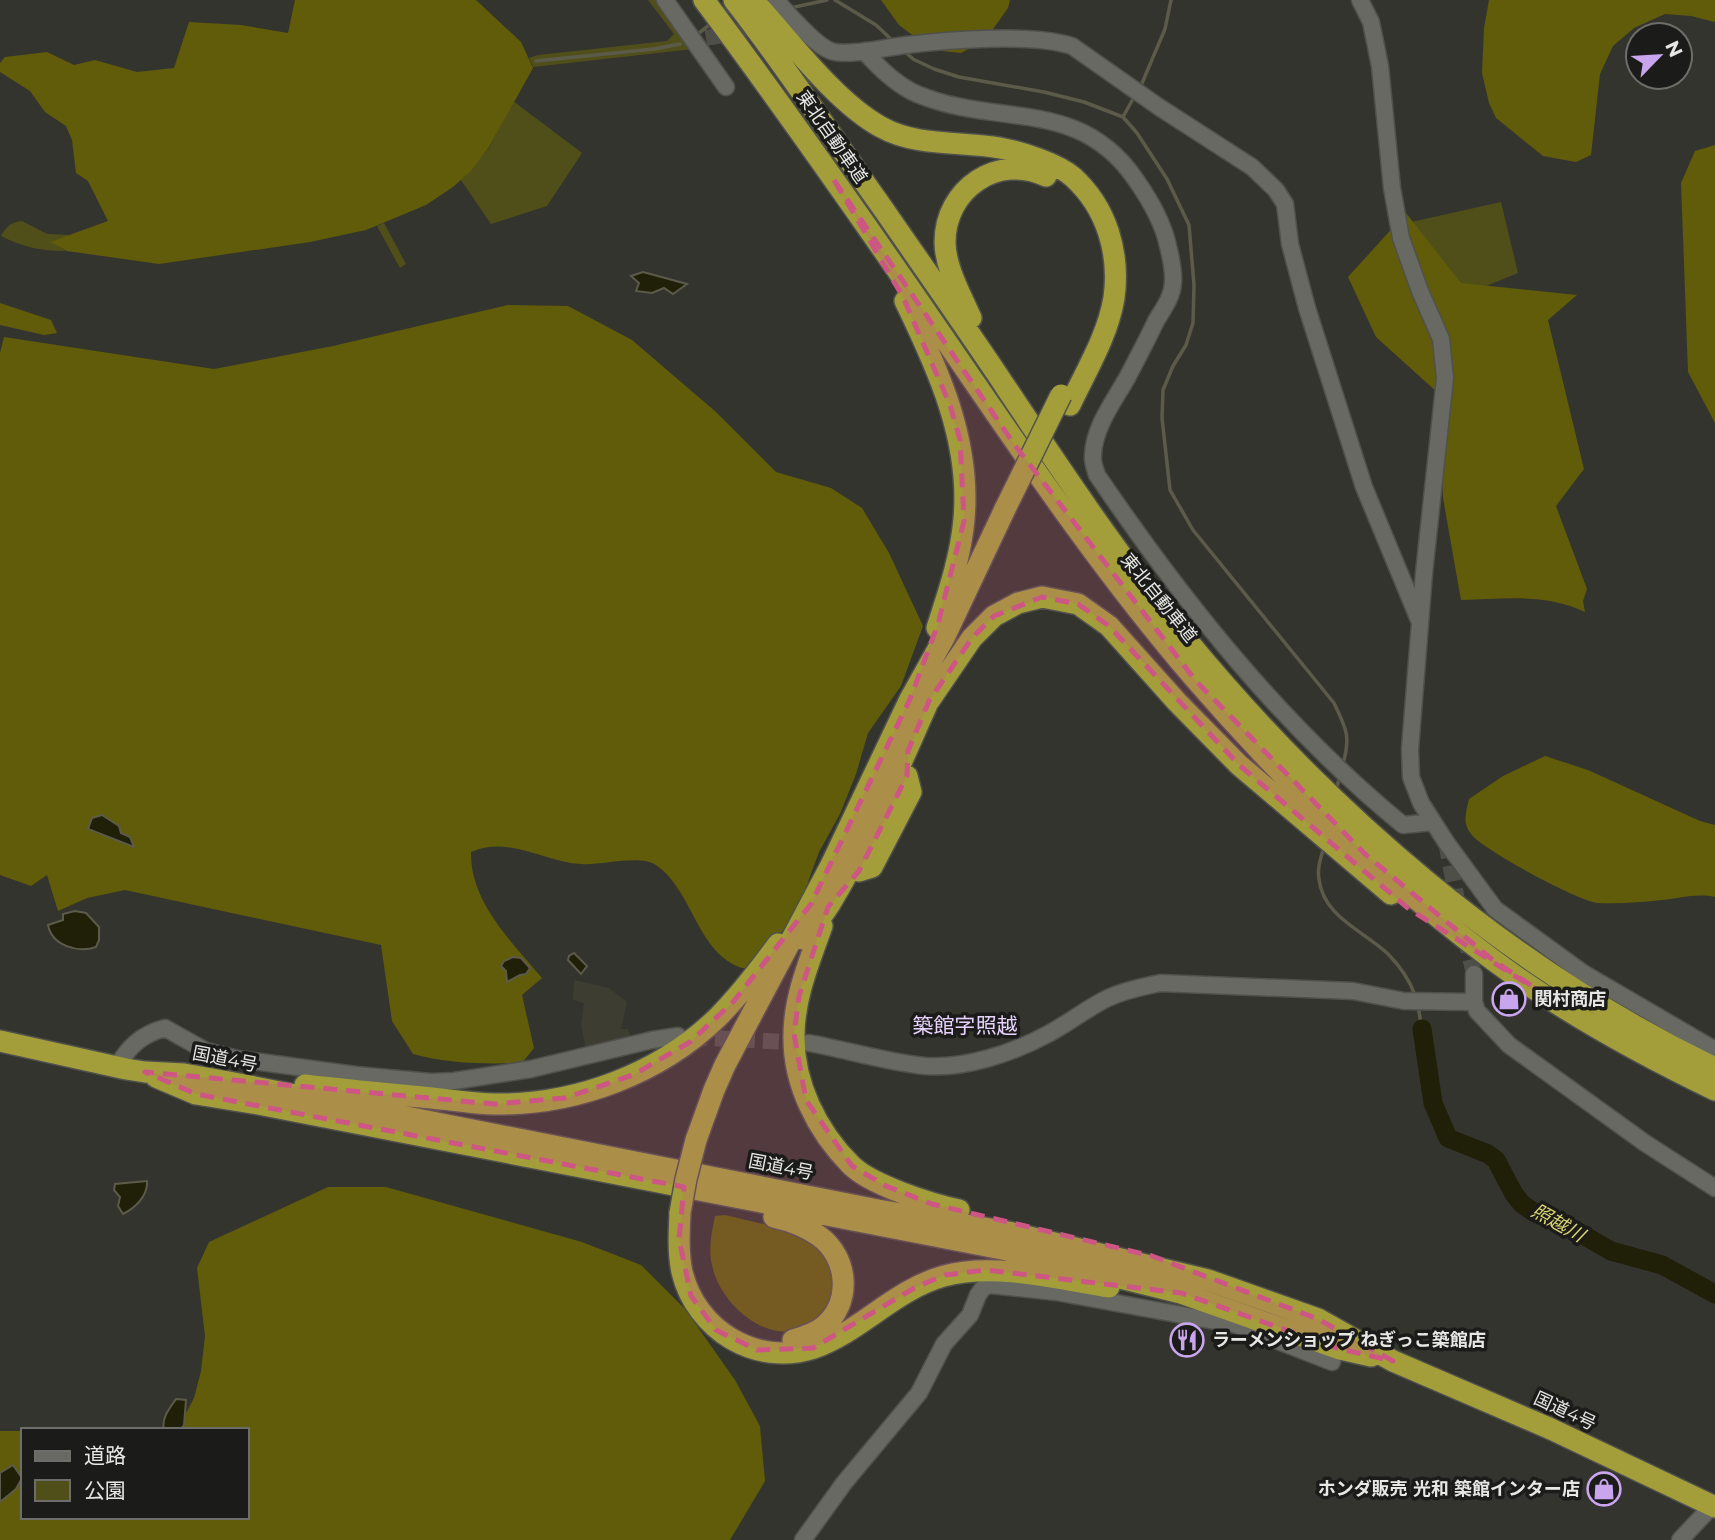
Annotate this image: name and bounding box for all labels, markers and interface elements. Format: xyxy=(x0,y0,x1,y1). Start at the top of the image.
north arrow xyxy=(1624,21,1694,91)
text: N xyxy=(1660,37,1688,61)
street label: 東北自動車道 xyxy=(792,86,872,188)
street label: 東北自動車道 xyxy=(1116,549,1202,647)
shop icon: 関村商店 xyxy=(1490,980,1528,1018)
place label: 関村商店 xyxy=(1534,988,1606,1010)
district label: 築館字照越 xyxy=(913,1013,1018,1038)
street label: 国道4号 xyxy=(191,1042,259,1076)
street label: 国道4号 xyxy=(747,1150,815,1184)
water label: 照越川 xyxy=(1527,1199,1590,1248)
restaurant icon: ラーメンショップ ねぎっこ築館店 xyxy=(1168,1321,1206,1359)
place label: ラーメンショップ ねぎっこ築館店 xyxy=(1212,1329,1486,1351)
street label: 国道4号 xyxy=(1530,1387,1600,1435)
legend xyxy=(21,1428,248,1519)
text: 道路 xyxy=(84,1443,126,1468)
shop icon: ホンダ販売 光和 築館インター店 xyxy=(1585,1470,1623,1508)
text: 公園 xyxy=(84,1478,126,1503)
place label: ホンダ販売 光和 築館インター店 xyxy=(1318,1478,1580,1500)

